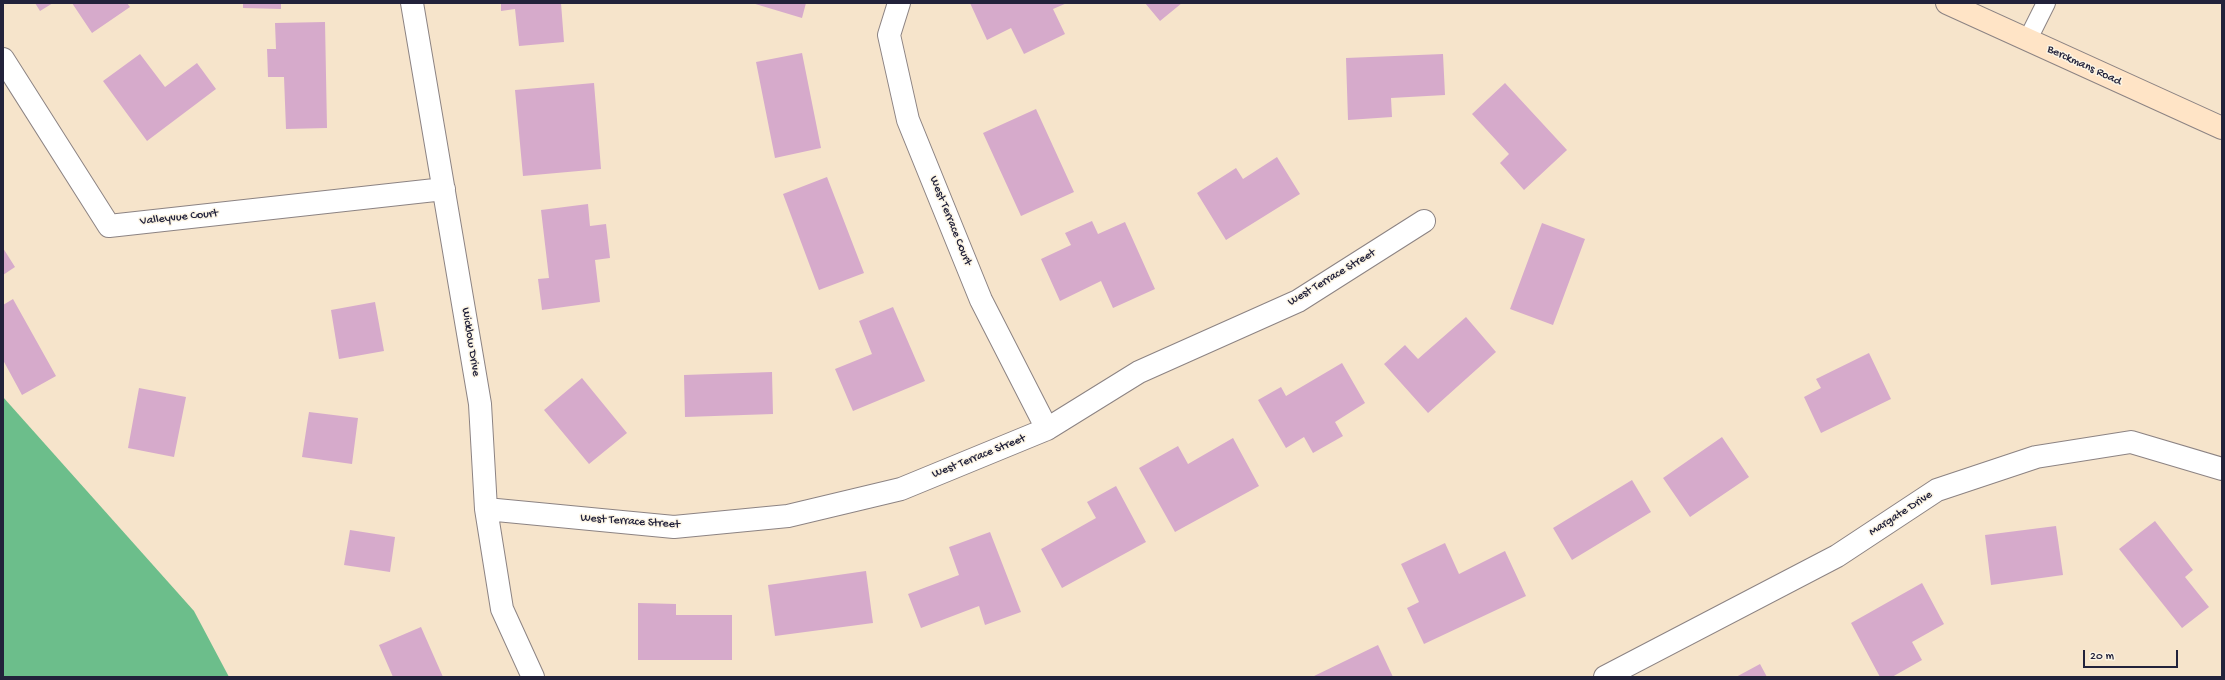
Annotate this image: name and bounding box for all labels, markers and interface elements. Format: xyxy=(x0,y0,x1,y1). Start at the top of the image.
street label: Berckmans Road xyxy=(2045,42,2123,90)
street label: West Terrace Court xyxy=(926,174,974,268)
street label: Valleyvue Court xyxy=(139,207,219,229)
street label: West Terrace Street xyxy=(1286,246,1378,310)
street label: Wicklow Drive xyxy=(457,307,483,377)
street label: West Terrace Street xyxy=(930,432,1028,482)
street label: Margate Drive xyxy=(1867,488,1935,540)
street label: West Terrace Street xyxy=(580,511,680,533)
scale bar xyxy=(2085,642,2180,668)
text: 20 m xyxy=(2090,650,2114,664)

